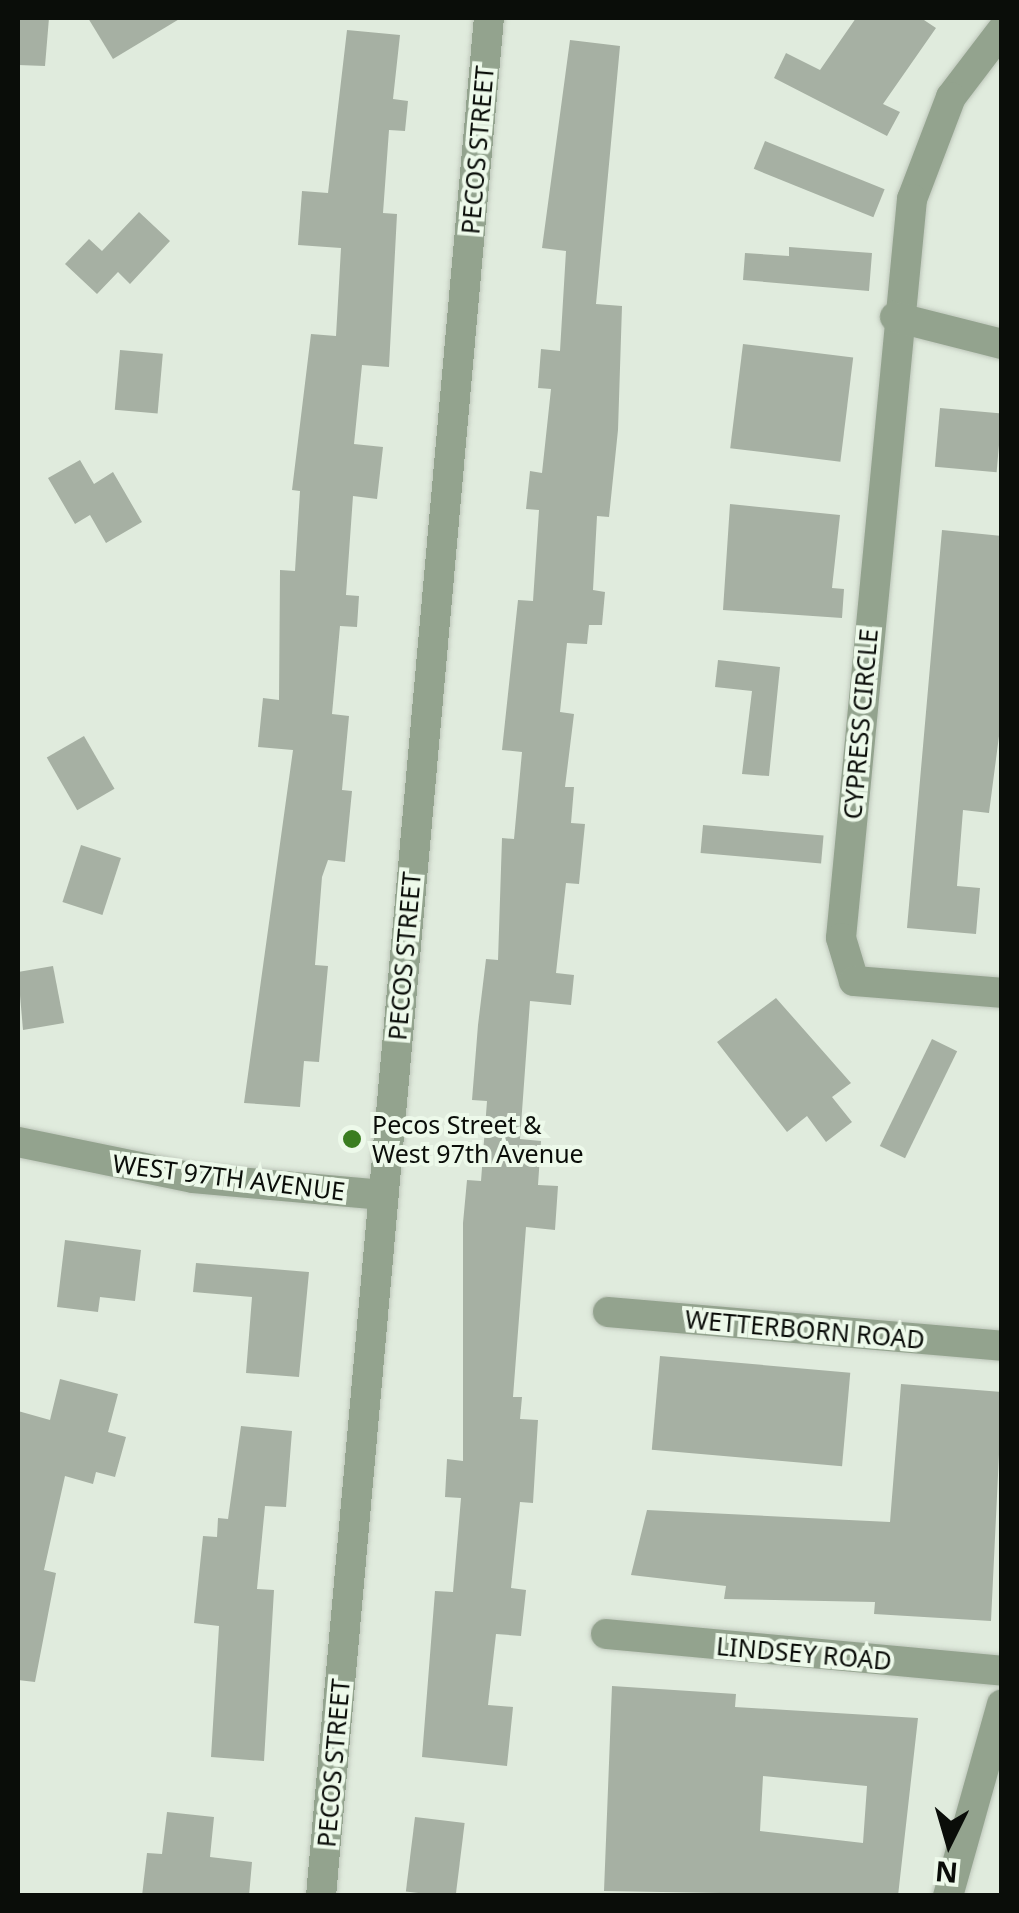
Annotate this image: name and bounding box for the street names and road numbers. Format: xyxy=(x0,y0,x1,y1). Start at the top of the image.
street label: PECOS STREET xyxy=(455,65,499,235)
street label: CYPRESS CIRCLE xyxy=(837,628,883,820)
street label: PECOS STREET xyxy=(382,871,426,1041)
street label: WEST 97TH AVENUE xyxy=(111,1148,347,1206)
street label: WETTERBORN ROAD xyxy=(684,1304,926,1354)
street label: LINDSEY ROAD xyxy=(715,1630,893,1676)
street label: PECOS STREET xyxy=(311,1678,355,1848)

